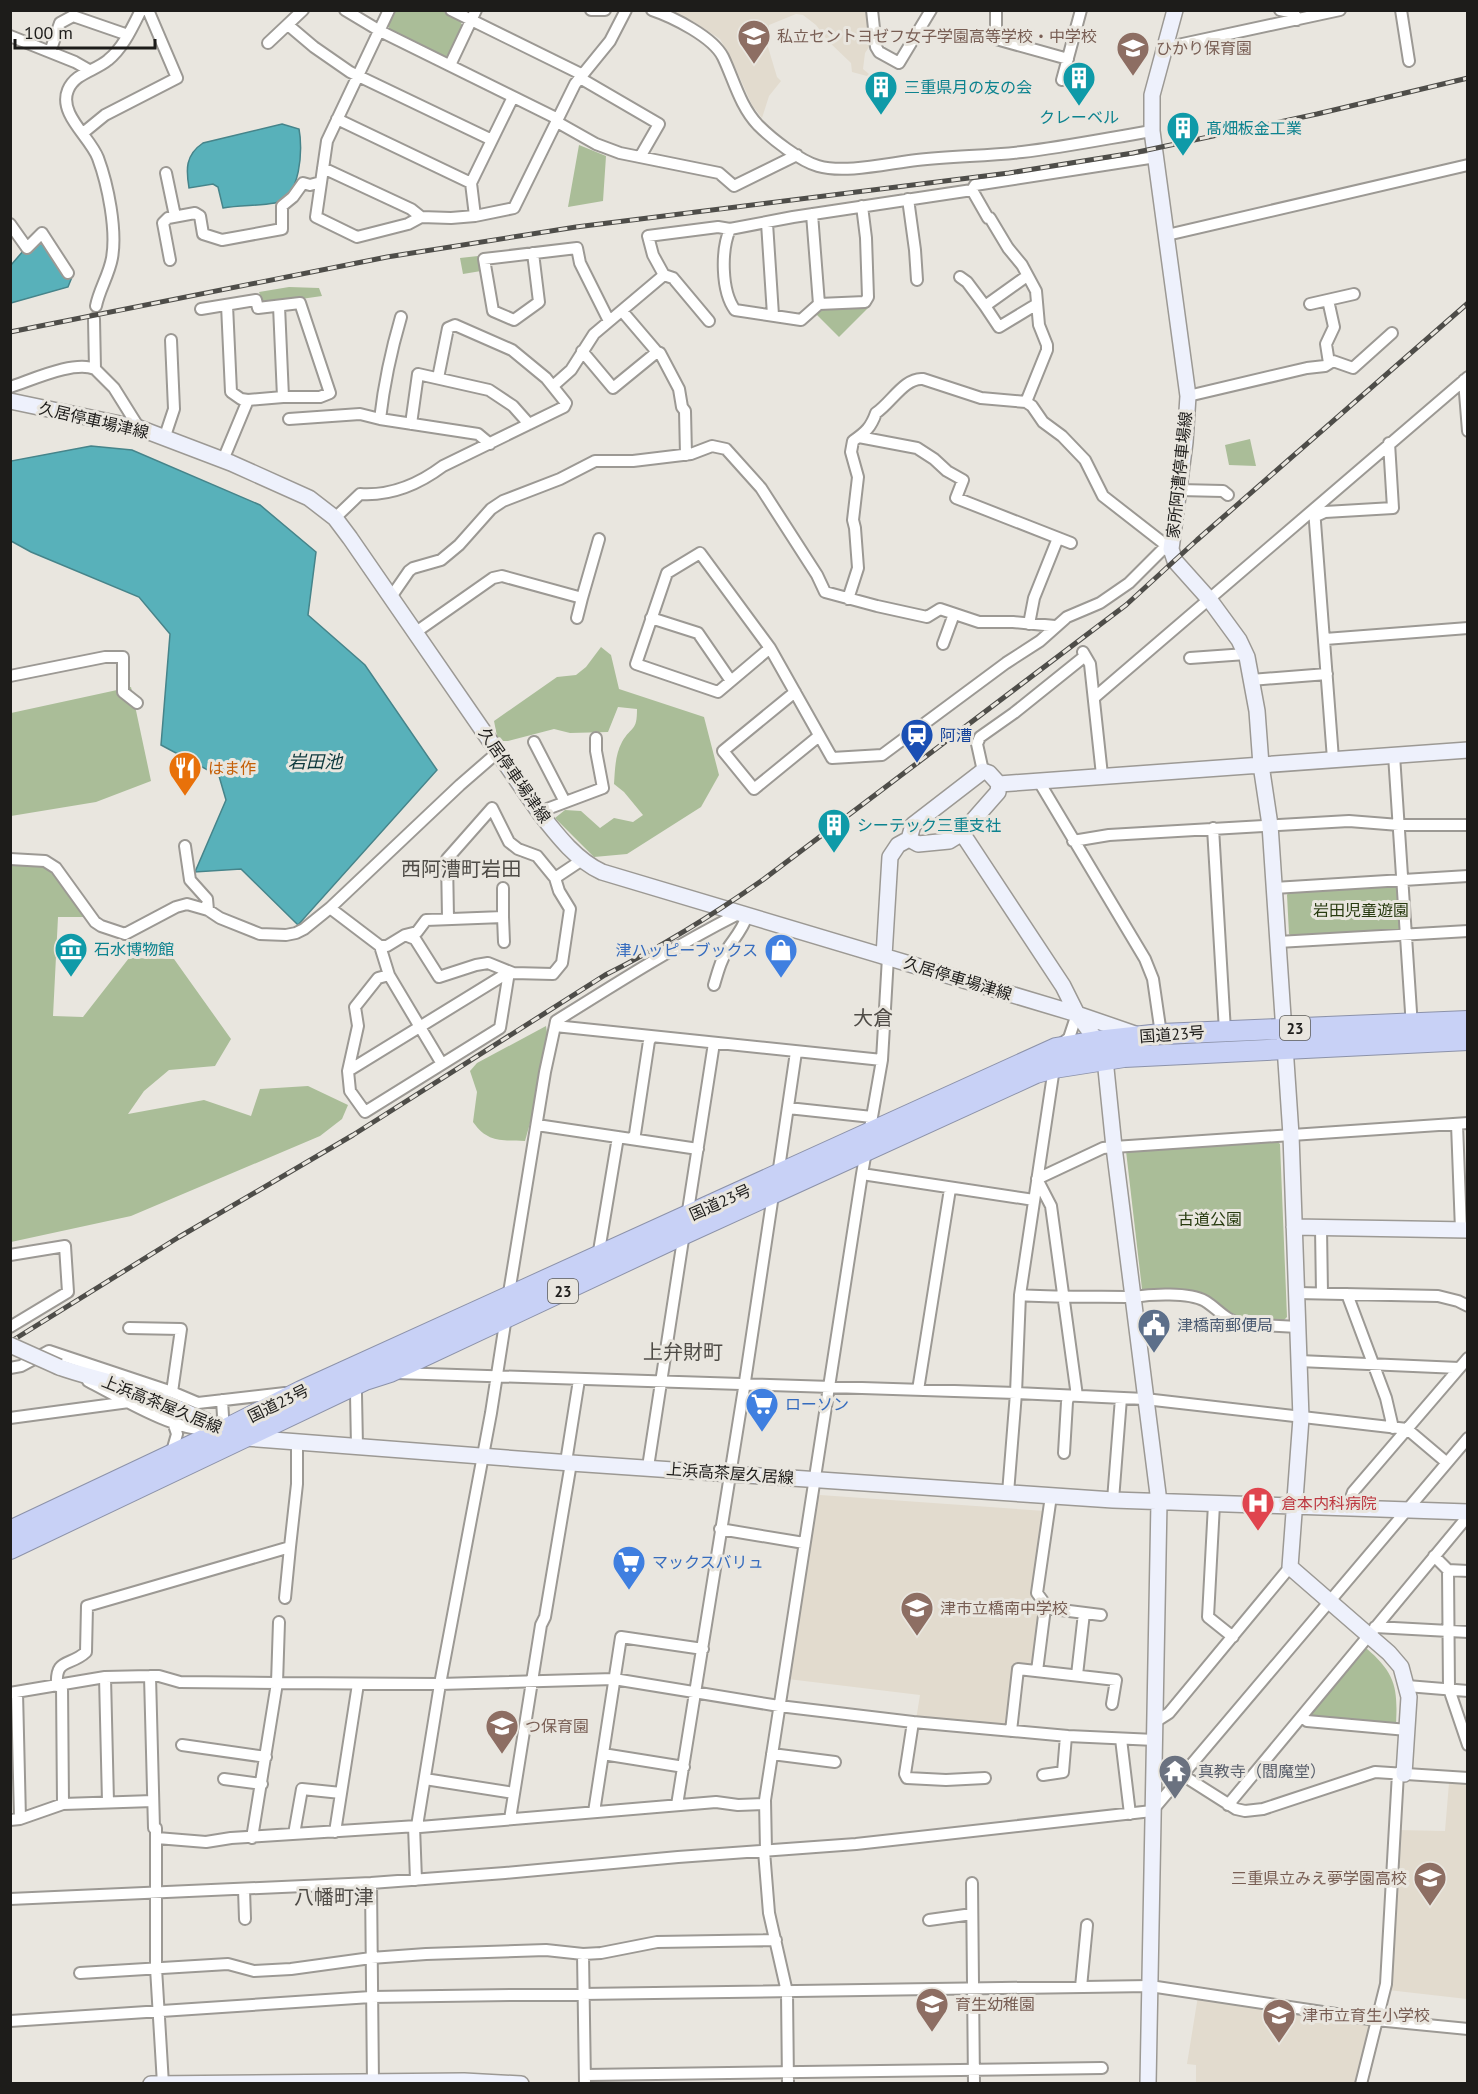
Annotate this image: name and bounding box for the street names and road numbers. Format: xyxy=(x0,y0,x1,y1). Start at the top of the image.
street label: 久居停車場津線 xyxy=(37,398,151,442)
street label: 家所阿漕停車場線 xyxy=(1162,410,1196,540)
street label: 久居停車場津線 xyxy=(475,723,555,827)
street label: 久居停車場津線 xyxy=(902,952,1014,1004)
road number: 23 xyxy=(1280,1016,1310,1040)
street label: 国道23号 xyxy=(1139,1022,1205,1046)
street label: 国道23号 xyxy=(686,1180,754,1224)
road number: 23 xyxy=(548,1279,578,1303)
street label: 上浜高茶屋久居線 xyxy=(99,1371,225,1437)
street label: 国道23号 xyxy=(244,1380,312,1426)
street label: 上浜高茶屋久居線 xyxy=(665,1459,795,1487)

